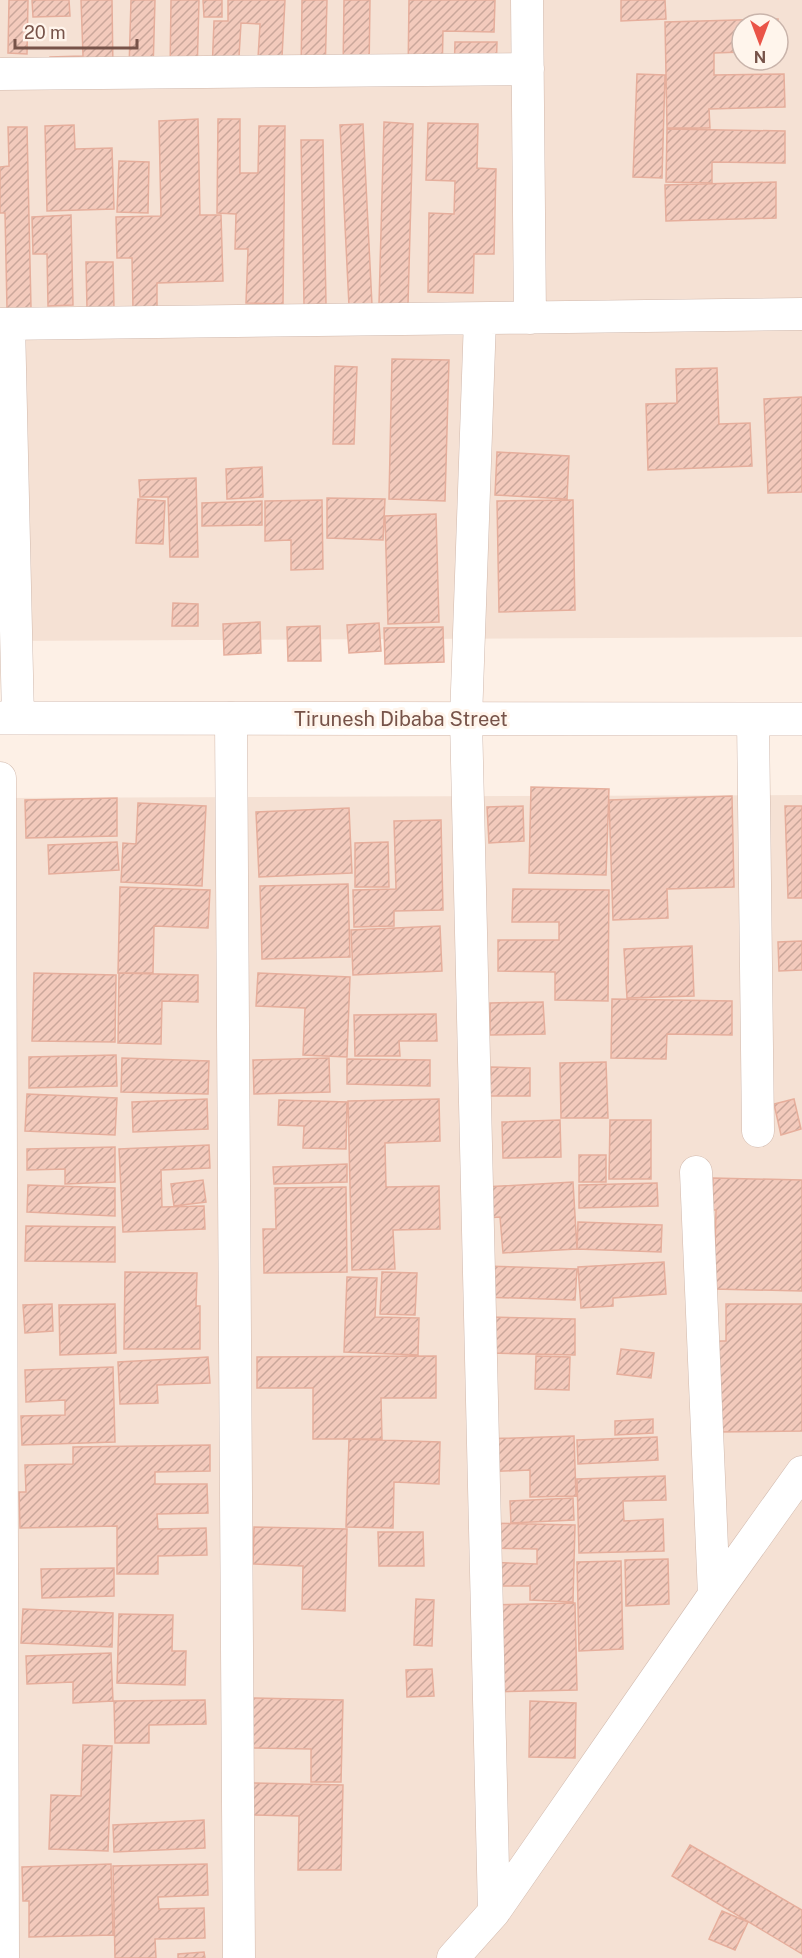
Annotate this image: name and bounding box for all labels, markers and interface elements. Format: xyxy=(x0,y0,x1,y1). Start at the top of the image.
scale bar xyxy=(15,12,136,50)
north arrow xyxy=(730,12,790,72)
text: 20 m xyxy=(24,22,66,43)
text: N xyxy=(754,47,766,66)
street label: Tirunesh Dibaba Street xyxy=(294,707,508,731)

